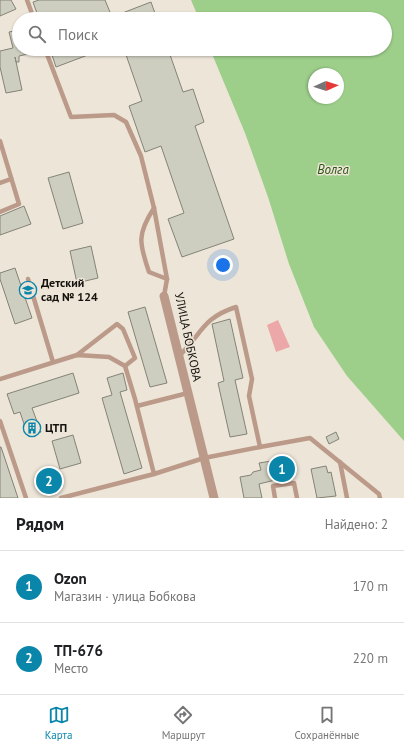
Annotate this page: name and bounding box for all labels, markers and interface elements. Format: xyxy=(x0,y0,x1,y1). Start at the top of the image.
search box xyxy=(12,12,392,56)
icon: search xyxy=(26,23,48,45)
text: Поиск xyxy=(58,25,98,44)
north arrow xyxy=(308,68,344,104)
water label: Волга xyxy=(317,161,349,178)
your location xyxy=(213,255,233,275)
place label: Детский сад № 124 xyxy=(41,275,98,304)
school or university icon: Детский сад № 124 xyxy=(18,280,38,300)
street label: УЛИЦА БОБКОВА xyxy=(172,291,205,383)
building icon: ЦТП xyxy=(22,418,42,438)
place label: ЦТП xyxy=(45,420,67,435)
pin: 1 xyxy=(269,454,295,484)
pin: 2 xyxy=(36,466,62,496)
text: Рядом xyxy=(16,513,64,535)
text: Найдено: 2 xyxy=(325,516,388,533)
text: Ozon xyxy=(54,569,87,588)
text: 1 xyxy=(25,578,33,595)
text: 170 m xyxy=(353,578,388,595)
text: Магазин · улица Бобкова xyxy=(54,588,196,605)
text: ТП-676 xyxy=(54,641,103,660)
text: 2 xyxy=(25,650,33,667)
text: 220 m xyxy=(353,650,388,667)
text: Место xyxy=(54,660,88,677)
tab: Карта xyxy=(45,704,72,742)
tab: Маршрут xyxy=(162,704,205,742)
tab: Сохранённые xyxy=(294,704,359,742)

